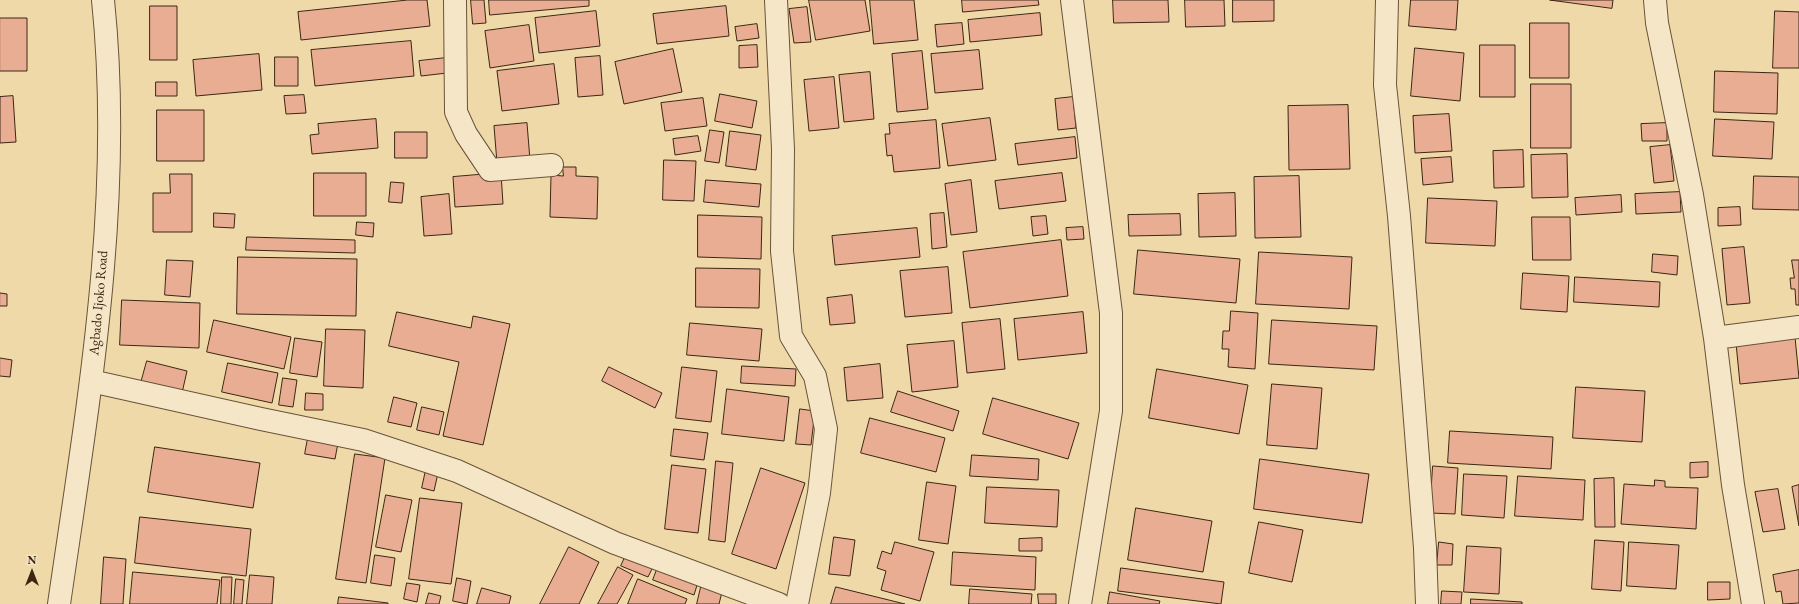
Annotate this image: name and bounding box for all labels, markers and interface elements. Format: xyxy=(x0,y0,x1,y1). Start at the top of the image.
street label: Agbado Ijoko Road xyxy=(86,250,112,356)
north arrow xyxy=(12,552,52,592)
text: N xyxy=(28,553,36,567)

